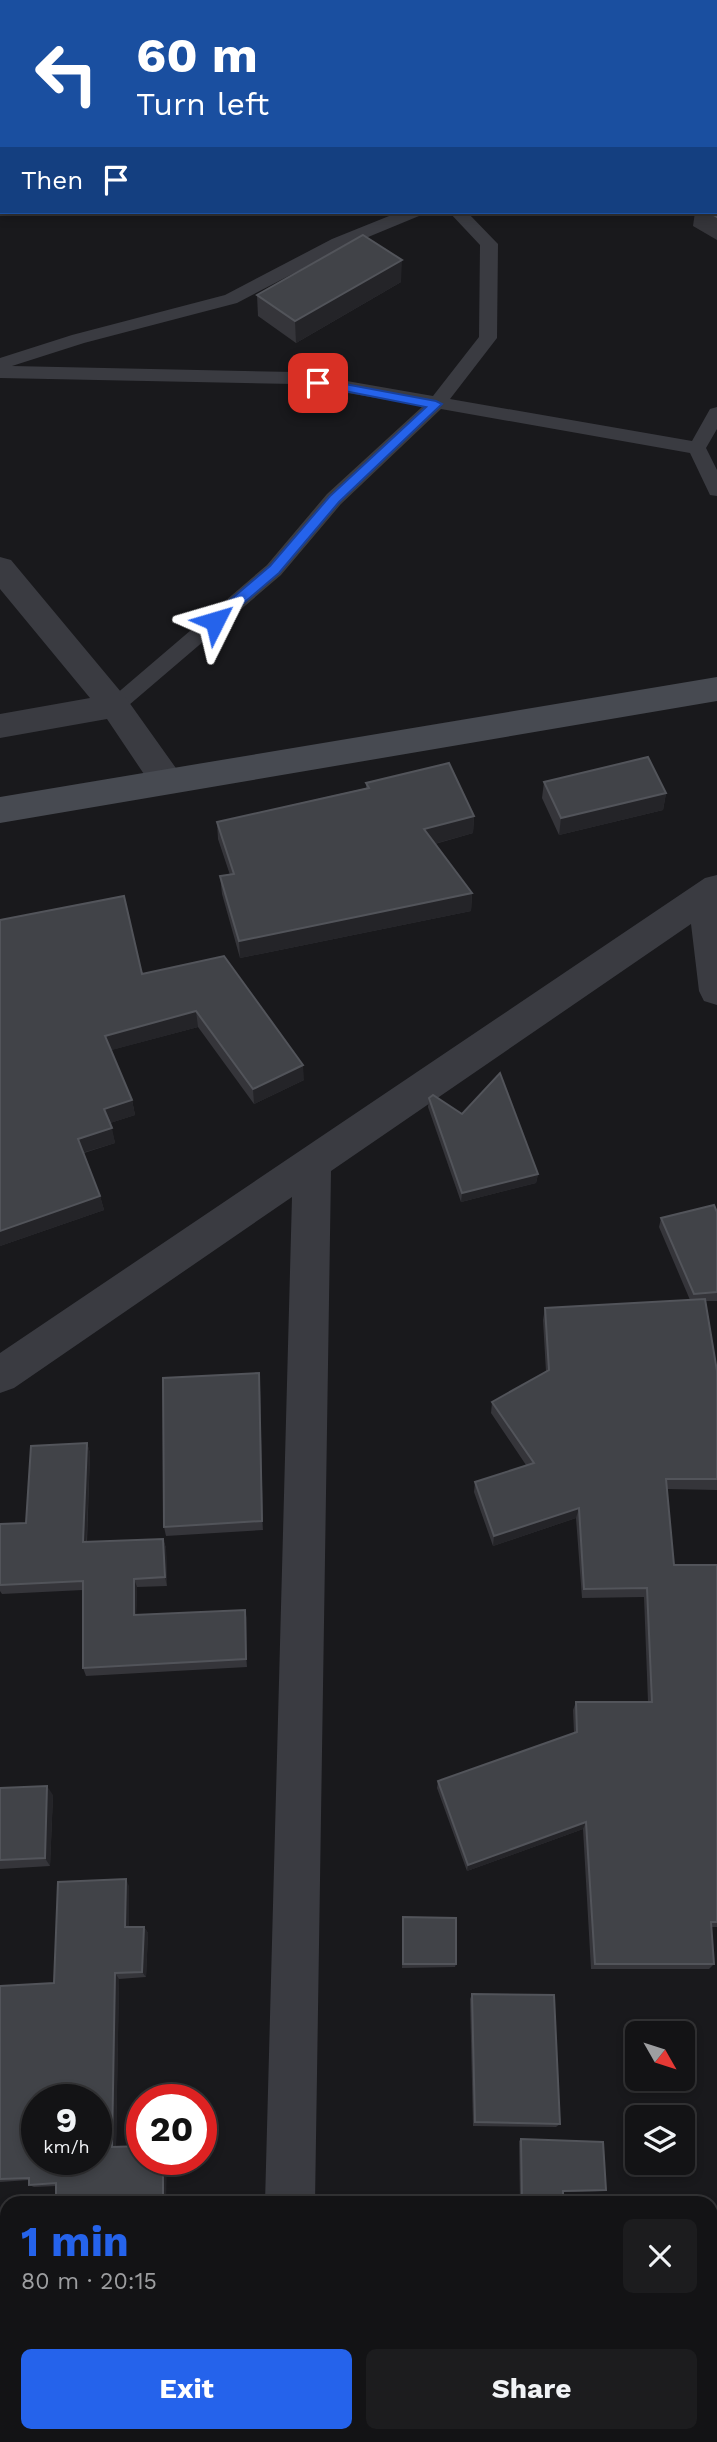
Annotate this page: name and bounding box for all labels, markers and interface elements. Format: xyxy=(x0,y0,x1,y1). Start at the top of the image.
text: 60 m xyxy=(136,26,258,84)
icon: left xyxy=(21,28,112,119)
text: Turn left xyxy=(136,85,269,123)
icon: arrive xyxy=(97,161,135,199)
text: Then xyxy=(21,165,83,195)
pin xyxy=(288,353,348,413)
icon: arrive xyxy=(299,364,337,402)
position arrow xyxy=(178,584,252,658)
north arrow xyxy=(625,2021,695,2091)
map controls xyxy=(625,2021,695,2175)
speed limit sign: 20 xyxy=(126,2084,217,2175)
text: 9 xyxy=(56,2099,77,2141)
button: layers xyxy=(625,2105,695,2175)
text: km/h xyxy=(43,2136,90,2157)
text: 1 min xyxy=(21,2217,129,2266)
button: close xyxy=(623,2219,697,2293)
text: 80 m · 20:15 xyxy=(21,2268,157,2295)
button: Exit xyxy=(21,2349,352,2429)
button: Share xyxy=(366,2349,697,2429)

